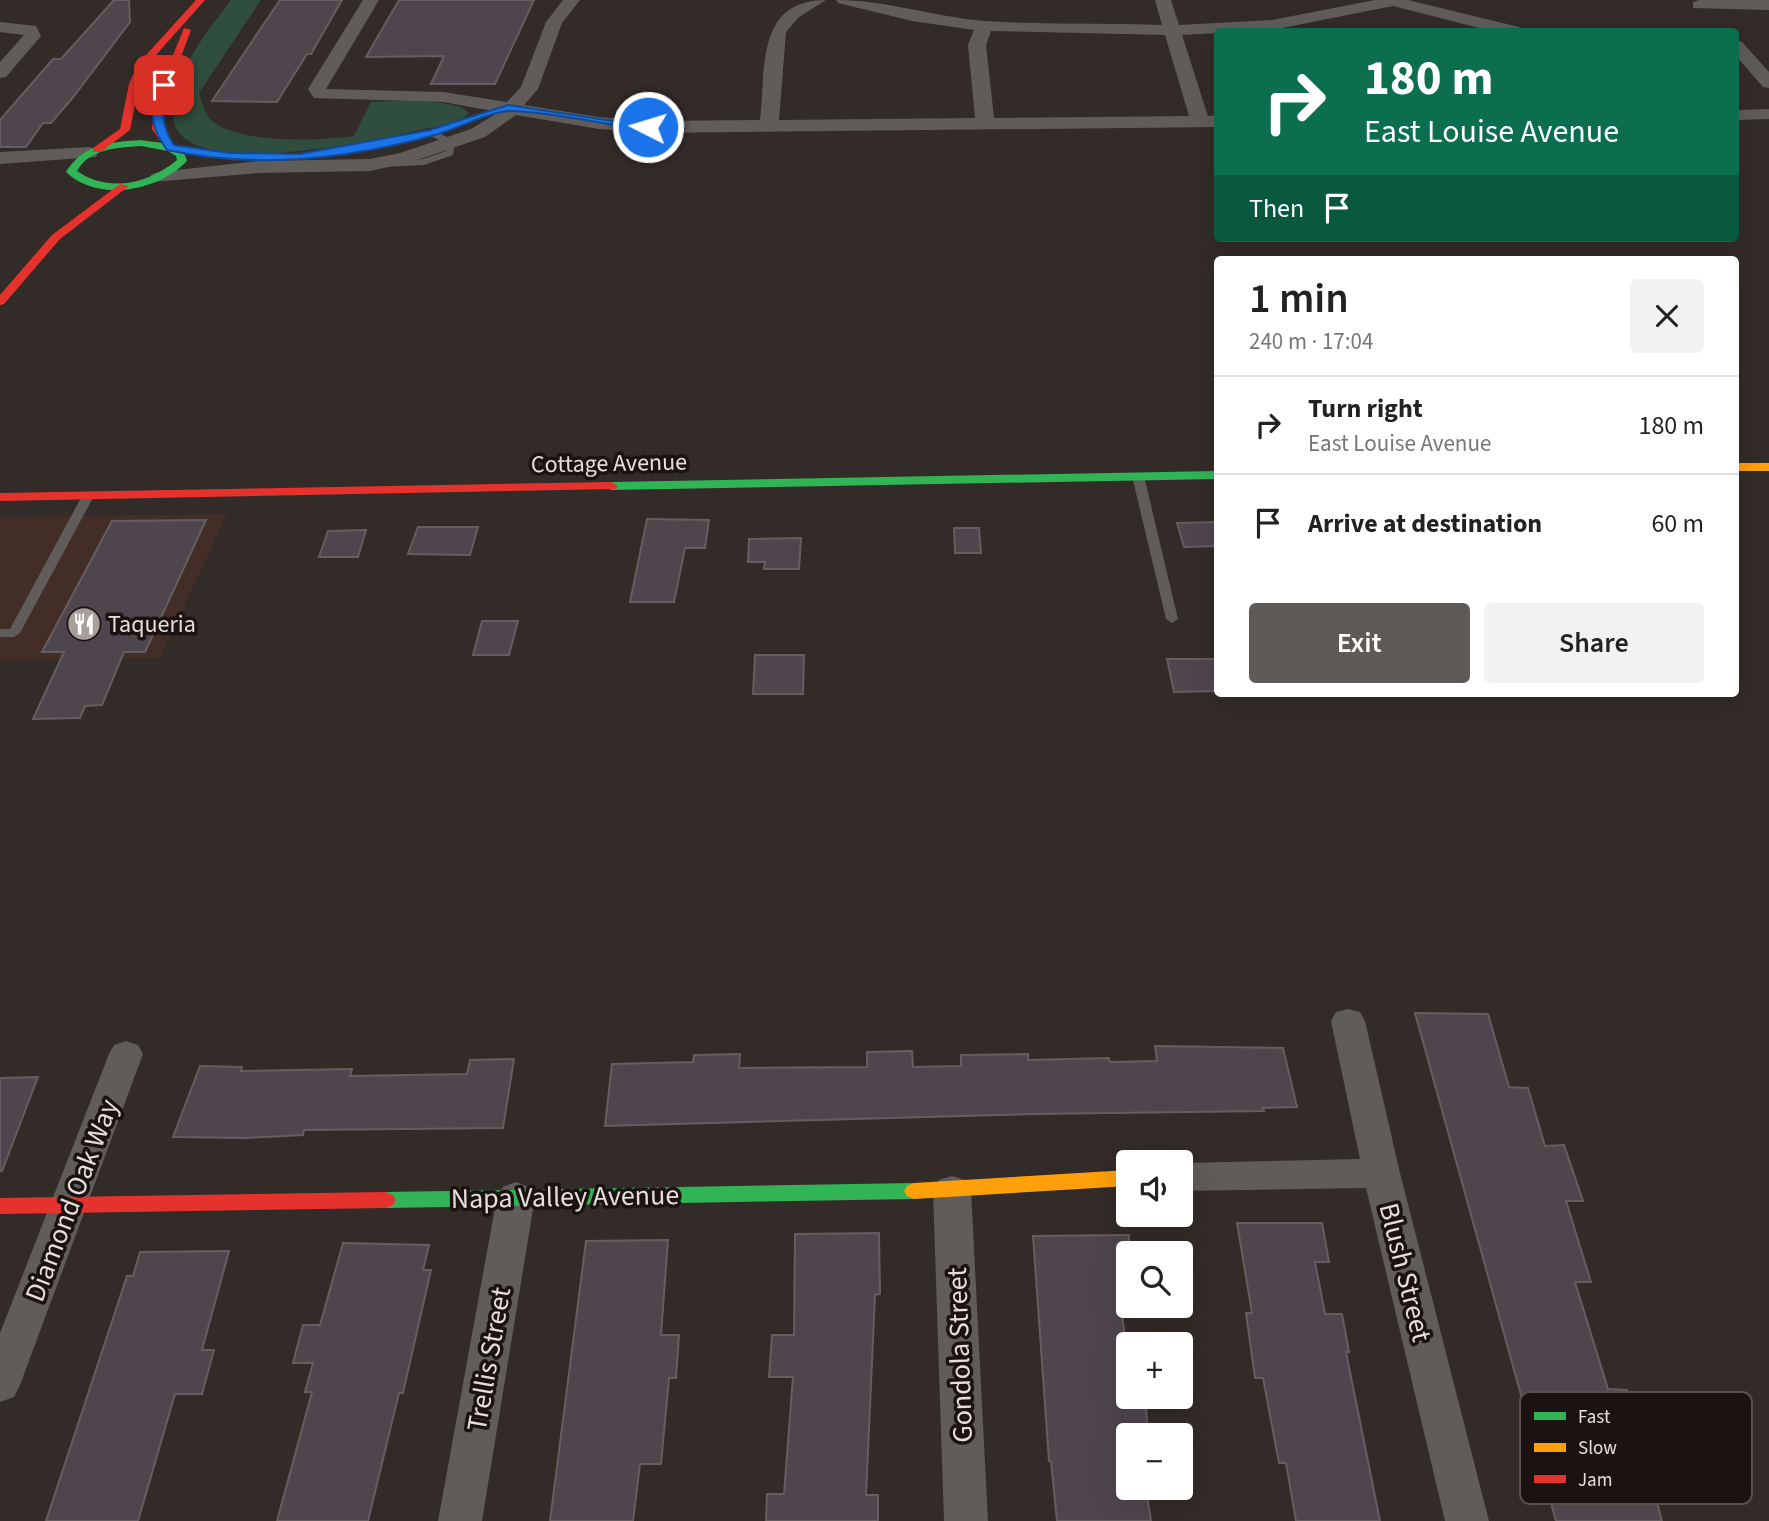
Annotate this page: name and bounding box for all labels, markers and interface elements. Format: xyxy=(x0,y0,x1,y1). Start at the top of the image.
text: 180 m xyxy=(1364,44,1493,114)
pin xyxy=(134,55,194,115)
icon: right xyxy=(1249,56,1340,147)
icon: arrive xyxy=(145,66,183,104)
position arrow xyxy=(611,90,685,164)
text: East Louise Avenue xyxy=(1364,109,1619,155)
icon: arrive xyxy=(1318,189,1356,227)
text: Then xyxy=(1249,190,1304,227)
text: 1 min xyxy=(1249,269,1349,329)
button: close xyxy=(1630,279,1704,353)
text: 240 m · 17:04 xyxy=(1249,325,1373,358)
text: Turn right xyxy=(1308,390,1423,427)
icon: right xyxy=(1249,406,1287,444)
text: 180 m xyxy=(1638,407,1704,444)
text: East Louise Avenue xyxy=(1308,427,1491,460)
street label: Cottage Avenue xyxy=(531,445,687,482)
icon: arrive xyxy=(1249,504,1287,542)
text: Arrive at destination xyxy=(1308,505,1542,542)
text: 60 m xyxy=(1651,505,1704,542)
button: Exit xyxy=(1249,603,1470,683)
button: Share xyxy=(1484,603,1704,683)
restaurant icon: Taqueria xyxy=(65,605,103,643)
place label: Taqueria xyxy=(108,607,196,642)
street label: Diamond Oak Way xyxy=(15,1093,129,1307)
map controls xyxy=(1116,1150,1193,1500)
button: sound xyxy=(1116,1150,1193,1227)
street label: Napa Valley Avenue xyxy=(451,1175,679,1219)
street label: Blush Street xyxy=(1369,1199,1442,1346)
button: search xyxy=(1116,1241,1193,1318)
street label: Gondola Street xyxy=(937,1266,983,1443)
street label: Trellis Street xyxy=(457,1283,521,1434)
button: + xyxy=(1116,1332,1193,1409)
legend xyxy=(1520,1392,1752,1504)
text: Fast xyxy=(1578,1404,1611,1431)
button: − xyxy=(1116,1423,1193,1500)
text: Slow xyxy=(1578,1435,1617,1462)
text: Jam xyxy=(1578,1467,1612,1494)

